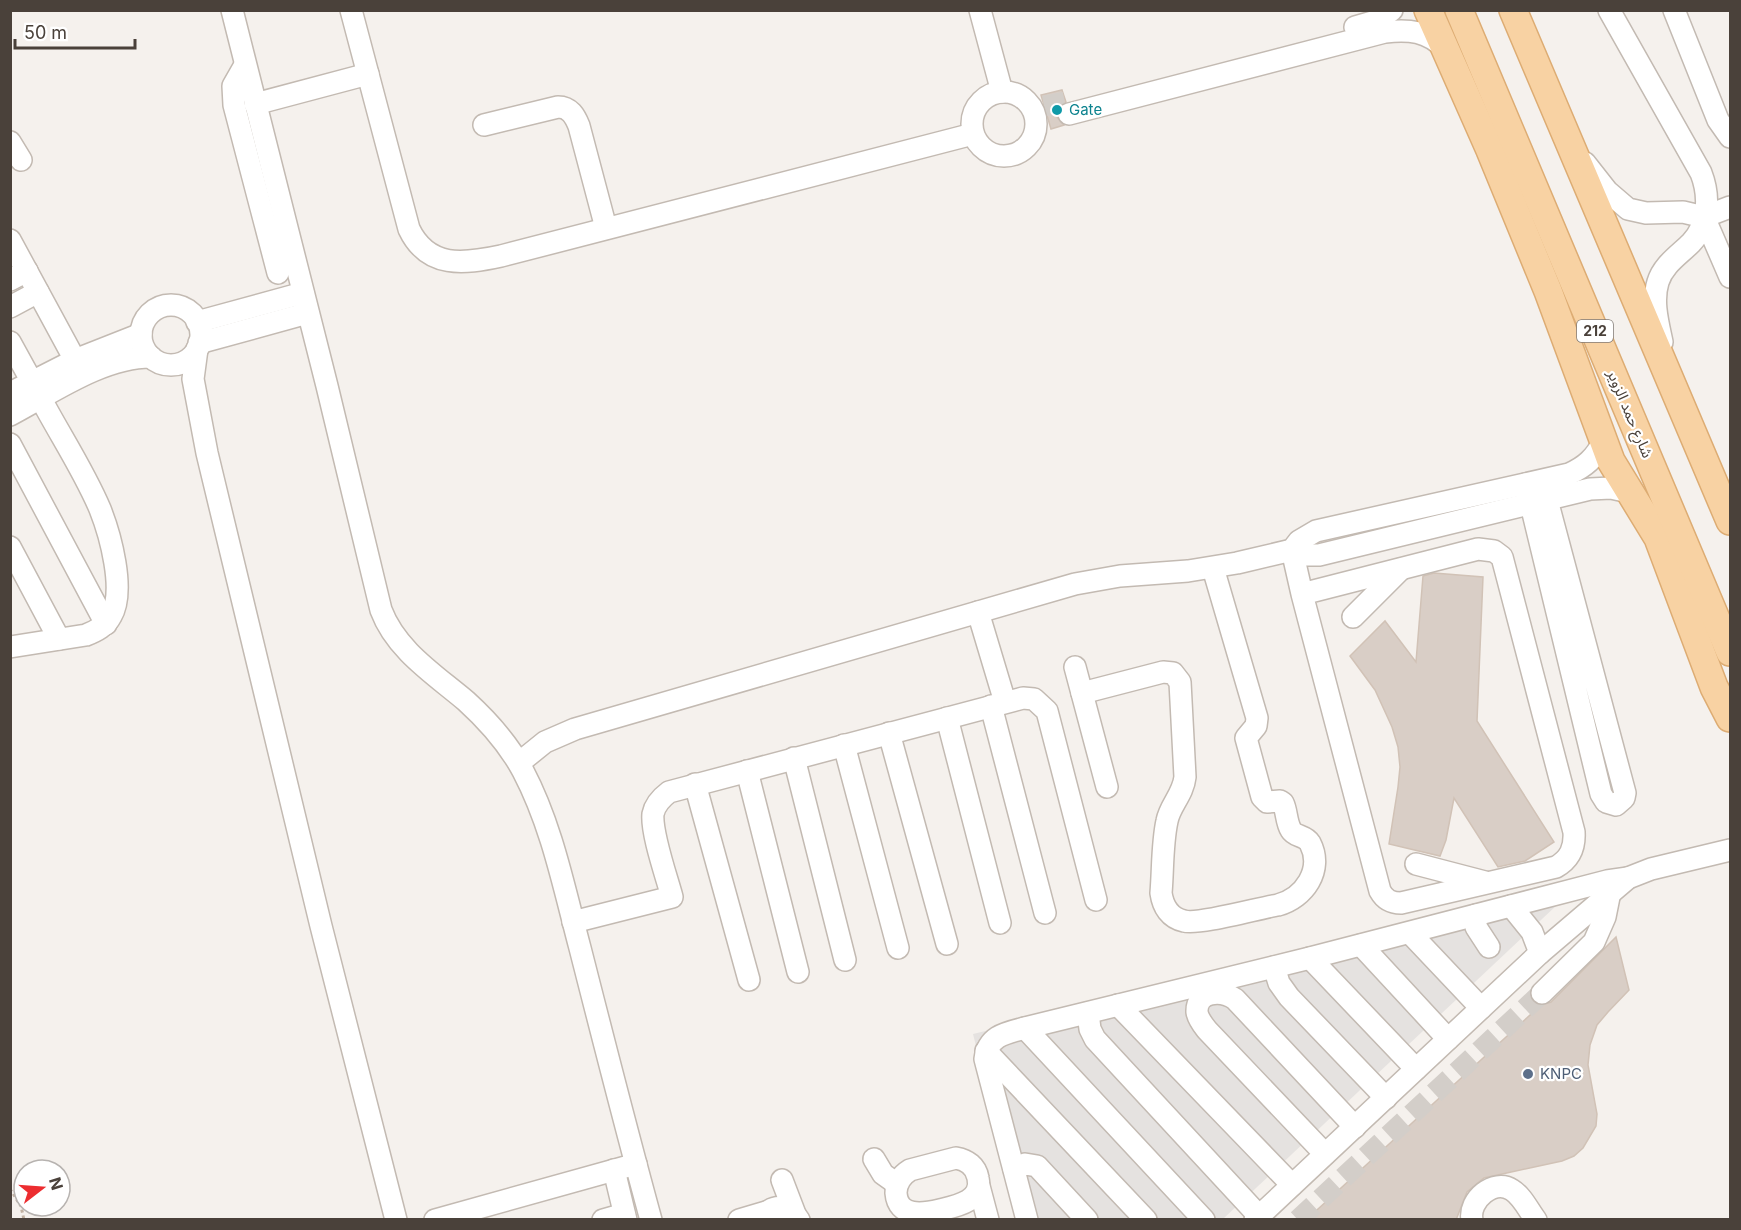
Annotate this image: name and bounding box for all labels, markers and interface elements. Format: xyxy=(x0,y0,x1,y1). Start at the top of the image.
scale bar xyxy=(15,12,135,50)
text: 50 m xyxy=(24,22,67,43)
place label: Gate xyxy=(1069,100,1102,119)
marker: Gate xyxy=(1050,103,1064,117)
road number: 212 xyxy=(1577,320,1613,342)
street label: شارع حمد الزوير xyxy=(1600,366,1658,462)
place label: KNPC xyxy=(1540,1064,1582,1083)
marker: KNPC xyxy=(1521,1067,1535,1081)
north arrow xyxy=(12,1158,72,1218)
text: N xyxy=(45,1175,68,1192)

